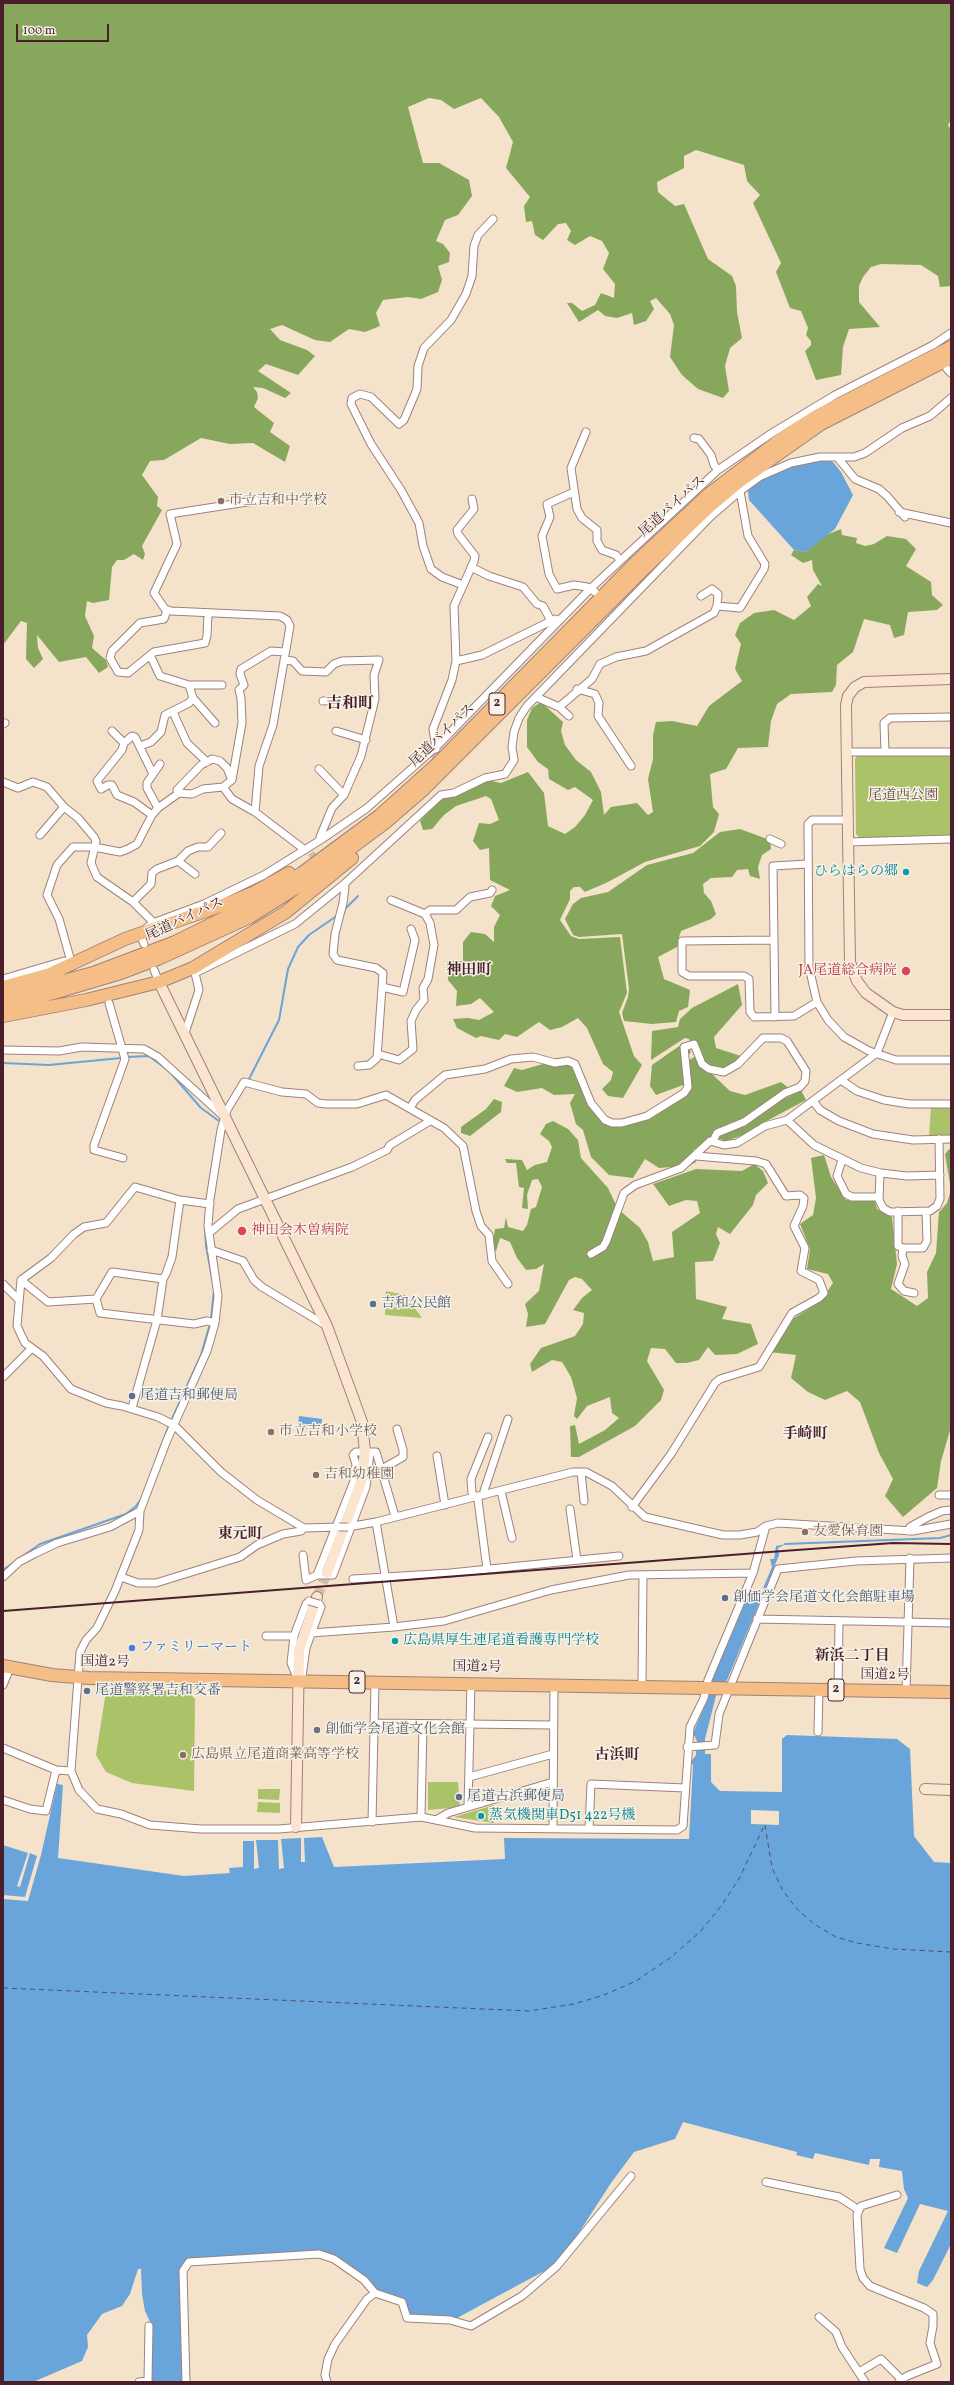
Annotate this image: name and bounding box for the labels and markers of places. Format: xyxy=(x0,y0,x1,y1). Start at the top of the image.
place label: 市立吉和中学校 xyxy=(229,493,327,509)
marker: 市立吉和中学校 xyxy=(216,496,226,506)
place label: ひらはらの郷 xyxy=(814,864,898,880)
marker: ひらはらの郷 xyxy=(901,867,911,877)
place label: JA尾道総合病院 xyxy=(799,963,897,979)
marker: JA尾道総合病院 xyxy=(900,965,912,977)
place label: 神田会木曽病院 xyxy=(251,1223,349,1239)
marker: 神田会木曽病院 xyxy=(236,1225,248,1237)
place label: 吉和公民館 xyxy=(381,1296,451,1312)
marker: 吉和公民館 xyxy=(368,1299,378,1309)
place label: 尾道吉和郵便局 xyxy=(140,1388,238,1404)
marker: 尾道吉和郵便局 xyxy=(127,1391,137,1401)
place label: 市立吉和小学校 xyxy=(279,1424,377,1440)
marker: 市立吉和小学校 xyxy=(266,1427,276,1437)
place label: 吉和幼稚園 xyxy=(324,1467,394,1483)
marker: 吉和幼稚園 xyxy=(311,1470,321,1480)
place label: 友愛保育園 xyxy=(813,1524,883,1540)
marker: 友愛保育園 xyxy=(800,1527,810,1537)
place label: 創価学会尾道文化会館駐車場 xyxy=(733,1590,915,1606)
marker: 創価学会尾道文化会館駐車場 xyxy=(720,1593,730,1603)
place label: 広島県厚生連尾道看護専門学校 xyxy=(403,1633,599,1649)
marker: 広島県厚生連尾道看護専門学校 xyxy=(390,1636,400,1646)
place label: ファミリーマート xyxy=(140,1640,252,1656)
marker: ファミリーマート xyxy=(127,1643,137,1653)
place label: 尾道警察署吉和交番 xyxy=(95,1683,221,1699)
marker: 尾道警察署吉和交番 xyxy=(82,1686,92,1696)
place label: 創価学会尾道文化会館 xyxy=(325,1722,465,1738)
marker: 創価学会尾道文化会館 xyxy=(312,1725,322,1735)
place label: 広島県立尾道商業高等学校 xyxy=(191,1747,359,1763)
marker: 広島県立尾道商業高等学校 xyxy=(178,1750,188,1760)
place label: 尾道古浜郵便局 xyxy=(467,1789,565,1805)
marker: 尾道古浜郵便局 xyxy=(454,1792,464,1802)
place label: 蒸気機関車D51 422号機 xyxy=(489,1808,636,1824)
marker: 蒸気機関車D51 422号機 xyxy=(476,1811,486,1821)

